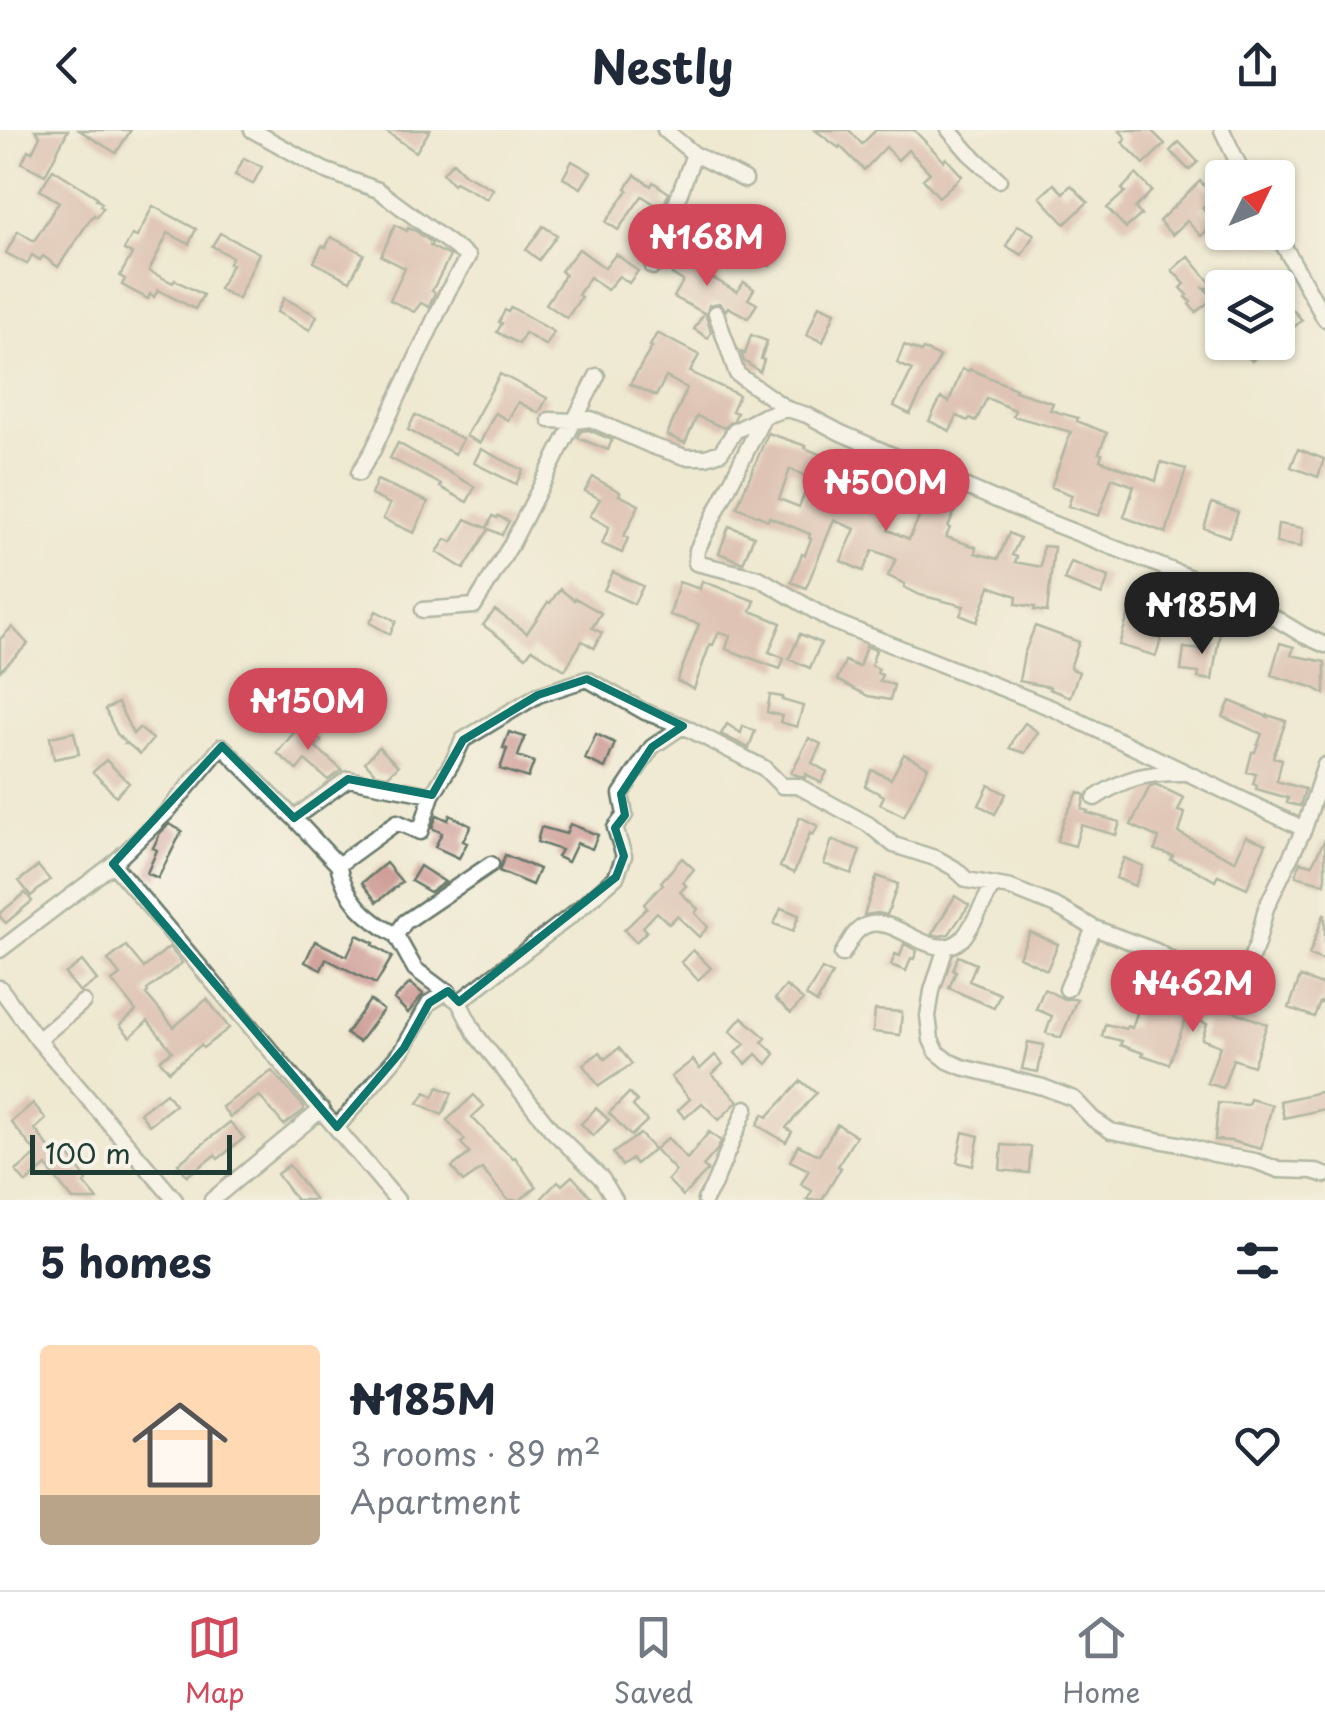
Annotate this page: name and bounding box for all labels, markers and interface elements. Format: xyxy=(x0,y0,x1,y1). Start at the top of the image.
text: Nestly xyxy=(592,31,733,99)
icon: back xyxy=(40,38,95,93)
icon: share xyxy=(1230,38,1285,93)
north arrow xyxy=(1205,160,1295,250)
map controls xyxy=(1205,160,1295,360)
pin: ₦168M xyxy=(637,204,777,289)
text: ₦168M xyxy=(650,212,764,260)
button: layers xyxy=(1205,270,1295,360)
pin: ₦500M xyxy=(816,449,956,534)
text: ₦500M xyxy=(825,457,947,505)
pin: ₦185M xyxy=(1132,572,1272,657)
text: ₦185M xyxy=(1146,580,1258,628)
pin: ₦150M xyxy=(238,668,378,753)
text: ₦150M xyxy=(250,676,366,724)
pin: ₦462M xyxy=(1123,950,1263,1035)
text: ₦462M xyxy=(1133,958,1253,1006)
scale bar xyxy=(30,1130,232,1174)
text: 100 m xyxy=(45,1131,131,1174)
text: 5 homes xyxy=(40,1229,212,1292)
icon: filters xyxy=(1230,1233,1285,1288)
text: ₦185M xyxy=(350,1366,496,1429)
icon: home xyxy=(120,1385,240,1505)
icon: heart xyxy=(1230,1418,1285,1473)
text: 3 rooms · 89 m² xyxy=(350,1429,601,1477)
text: Apartment xyxy=(350,1477,521,1525)
tab: Map xyxy=(185,1610,244,1713)
tab: Saved xyxy=(614,1610,693,1713)
tab: Home xyxy=(1062,1610,1140,1713)

